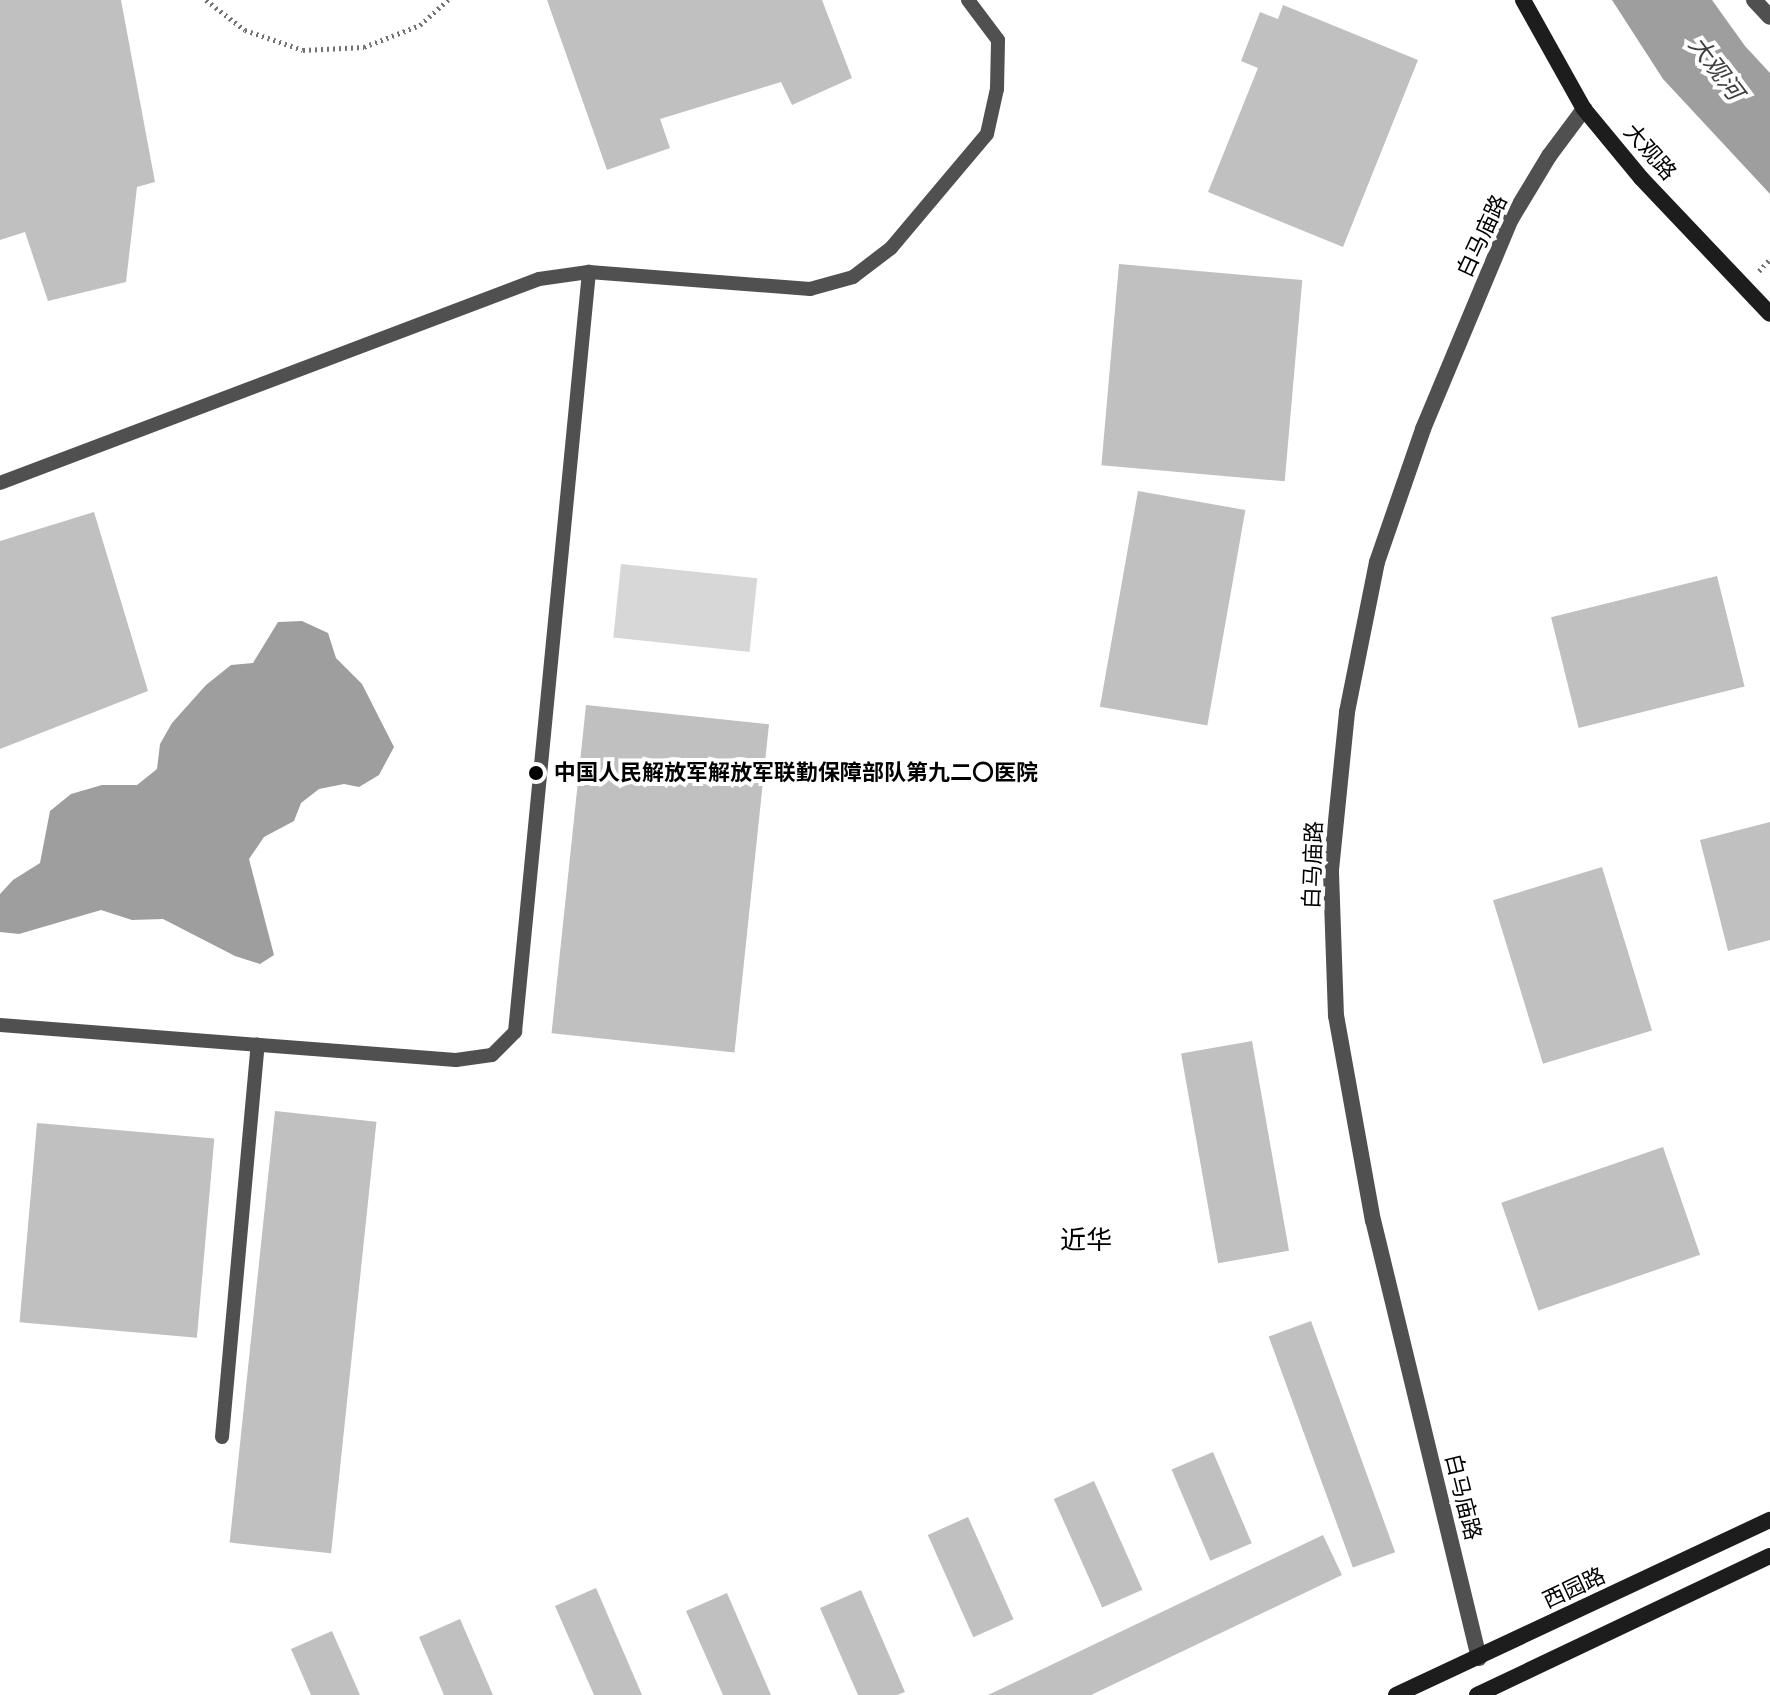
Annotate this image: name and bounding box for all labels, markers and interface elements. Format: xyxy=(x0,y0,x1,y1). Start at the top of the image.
water label: 大观河 xyxy=(1683,31,1749,105)
street label: 大观路 xyxy=(1618,118,1682,186)
street label: 白马庙路 xyxy=(1451,191,1513,281)
place label: 中国人民解放军解放军联勤保障部队第九二〇医院 xyxy=(554,760,1038,786)
marker: 中国人民解放军解放军联勤保障部队第九二〇医院 xyxy=(525,762,547,784)
street label: 白马庙路 xyxy=(1298,821,1328,909)
district label: 近华 xyxy=(1060,1224,1112,1256)
street label: 白马庙路 xyxy=(1440,1451,1486,1543)
street label: 西园路 xyxy=(1539,1562,1609,1614)

